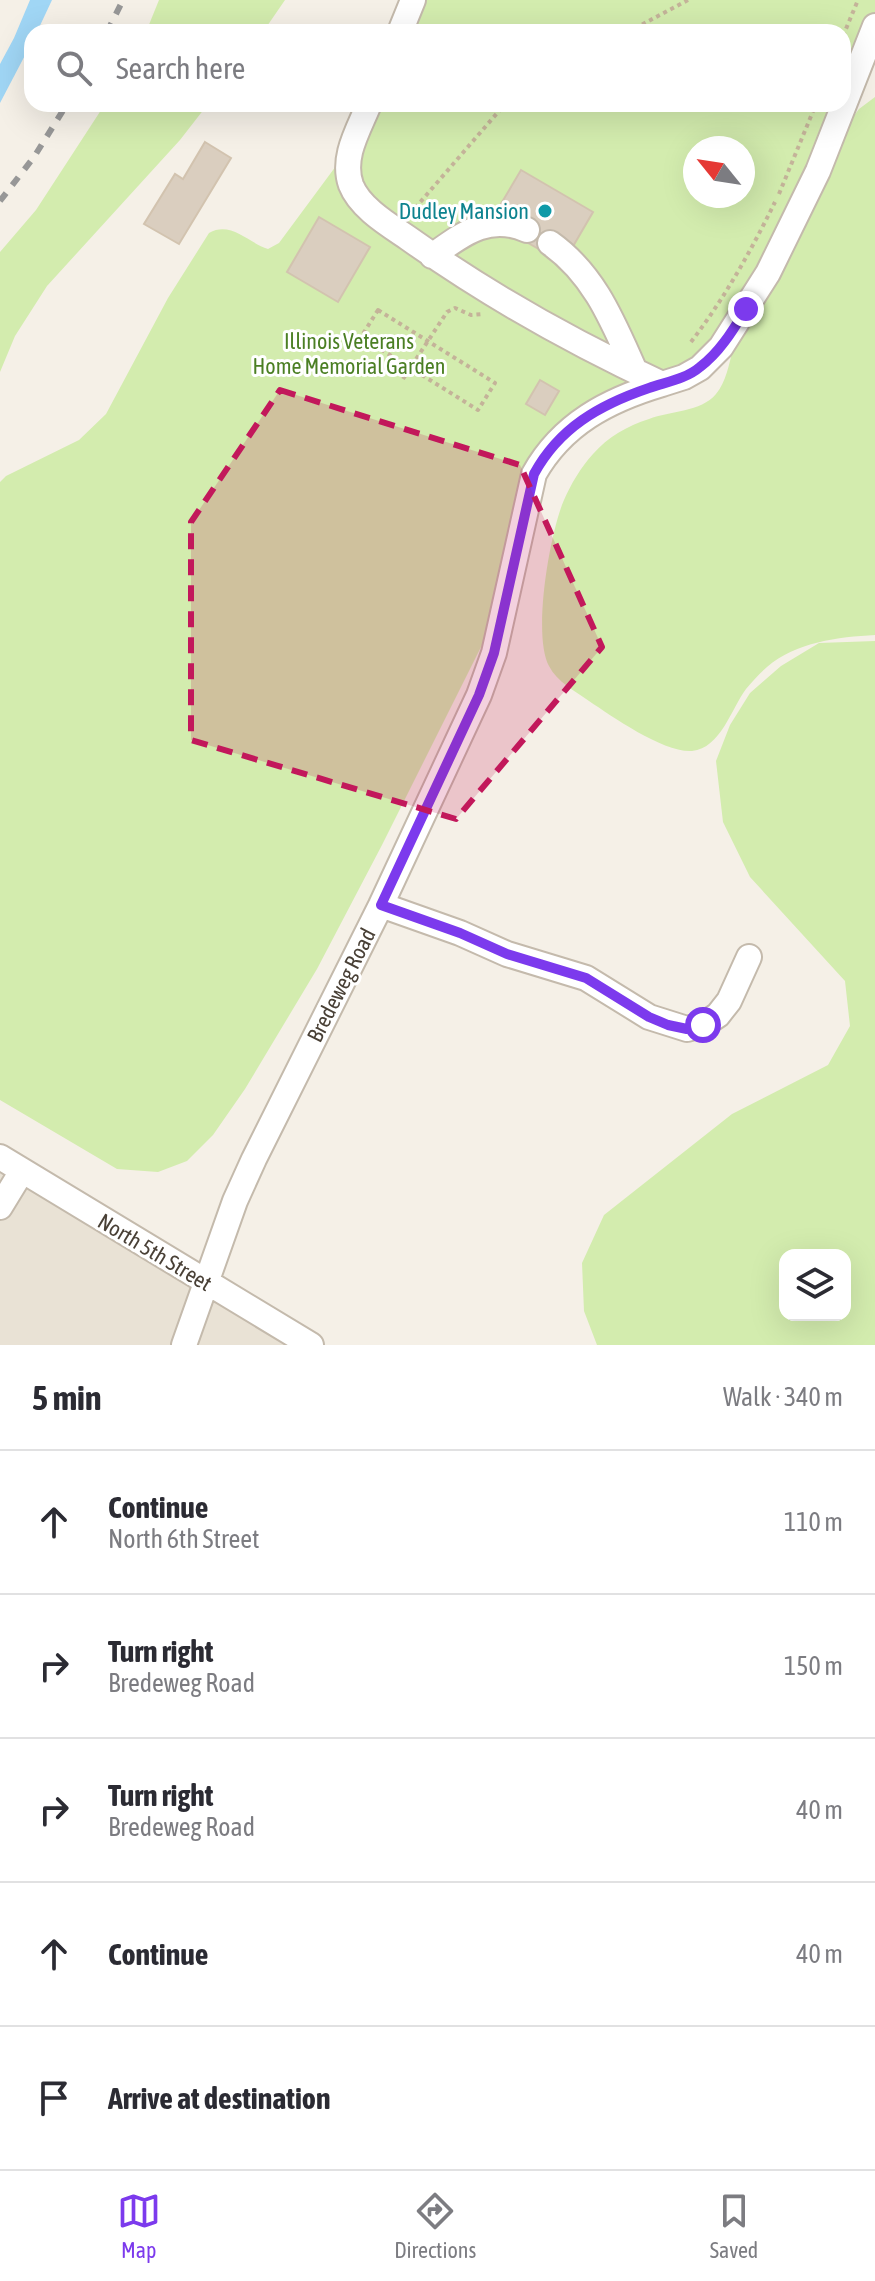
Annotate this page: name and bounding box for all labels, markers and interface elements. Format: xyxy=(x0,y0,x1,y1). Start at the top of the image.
search box xyxy=(24,24,851,112)
icon: search xyxy=(52,46,96,90)
text: Search here xyxy=(116,51,245,85)
north arrow xyxy=(683,136,755,208)
place label: Dudley Mansion xyxy=(399,198,529,224)
marker: Dudley Mansion xyxy=(536,202,554,220)
route end xyxy=(728,291,764,327)
park label: Illinois Veterans Home Memorial Garden xyxy=(253,328,445,379)
street label: Bredeweg Road xyxy=(301,924,381,1046)
route start xyxy=(685,1007,721,1043)
street label: North 5th Street xyxy=(93,1208,217,1296)
map controls xyxy=(779,1249,851,1321)
button: layers xyxy=(779,1249,851,1321)
text: 5 min xyxy=(32,1378,101,1417)
text: Walk · 340 m xyxy=(723,1382,843,1412)
text: Continue xyxy=(108,1490,208,1524)
icon: ahead xyxy=(32,1500,76,1544)
text: 110 m xyxy=(784,1507,843,1537)
text: North 6th Street xyxy=(108,1524,260,1554)
text: Turn right xyxy=(108,1634,214,1668)
icon: right xyxy=(32,1644,76,1688)
text: 150 m xyxy=(784,1651,843,1681)
text: Bredeweg Road xyxy=(108,1668,255,1698)
text: Turn right xyxy=(108,1778,214,1812)
icon: right xyxy=(32,1788,76,1832)
text: 40 m xyxy=(796,1795,843,1825)
text: Bredeweg Road xyxy=(108,1812,255,1842)
icon: ahead xyxy=(32,1932,76,1976)
text: Continue xyxy=(108,1937,208,1971)
text: 40 m xyxy=(796,1939,843,1969)
icon: arrive xyxy=(32,2076,76,2120)
text: Arrive at destination xyxy=(108,2081,330,2115)
tab: Map xyxy=(117,2189,161,2263)
tab: Directions xyxy=(394,2189,476,2263)
tab: Saved xyxy=(710,2189,758,2263)

